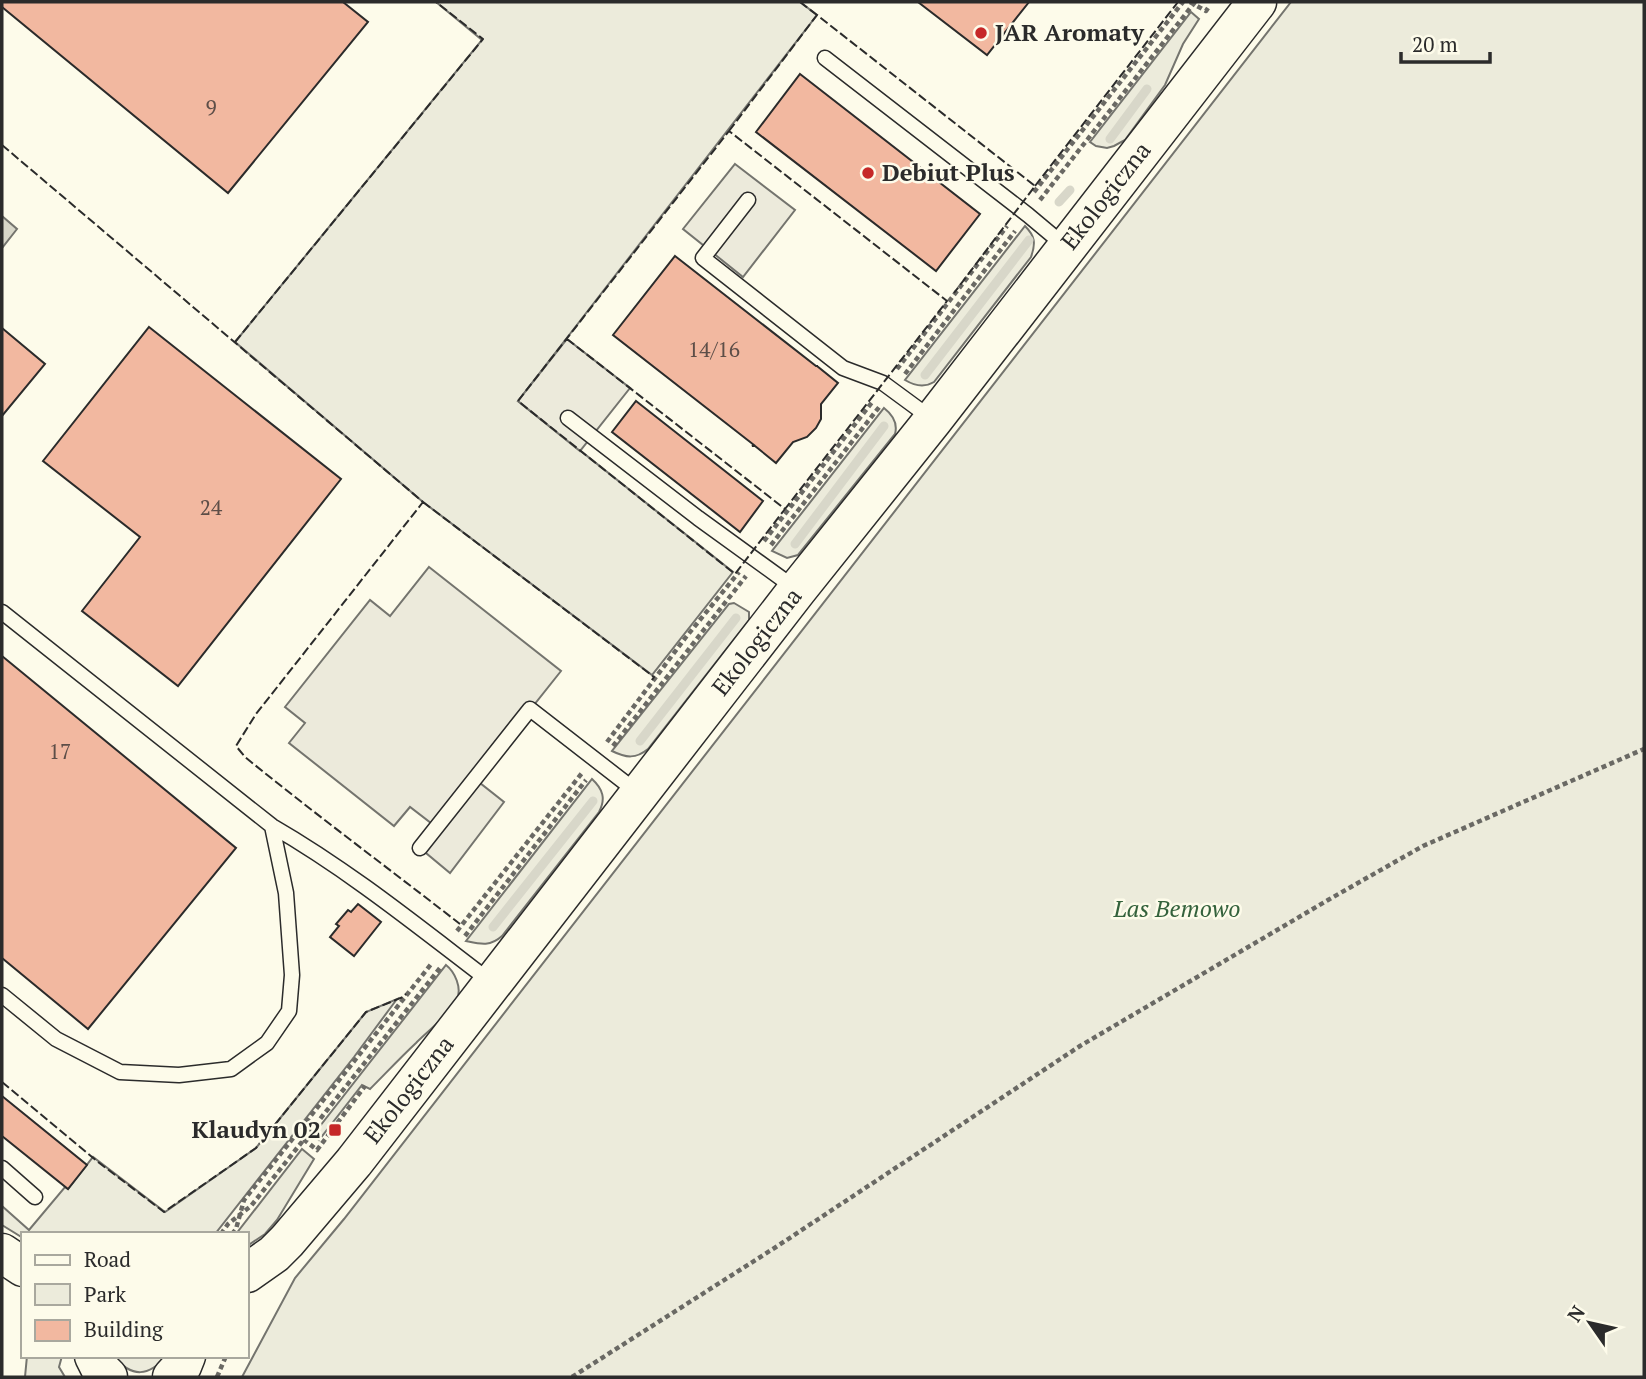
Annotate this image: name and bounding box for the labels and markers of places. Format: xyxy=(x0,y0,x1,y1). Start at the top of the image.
place label: JAR Aromaty xyxy=(995,16,1145,48)
marker: JAR Aromaty xyxy=(973,25,989,41)
place label: Debiut Plus xyxy=(882,156,1015,188)
marker: Debiut Plus xyxy=(860,165,876,181)
place label: Klaudyn 02 xyxy=(192,1113,321,1145)
marker: Klaudyn 02 xyxy=(327,1122,343,1138)

